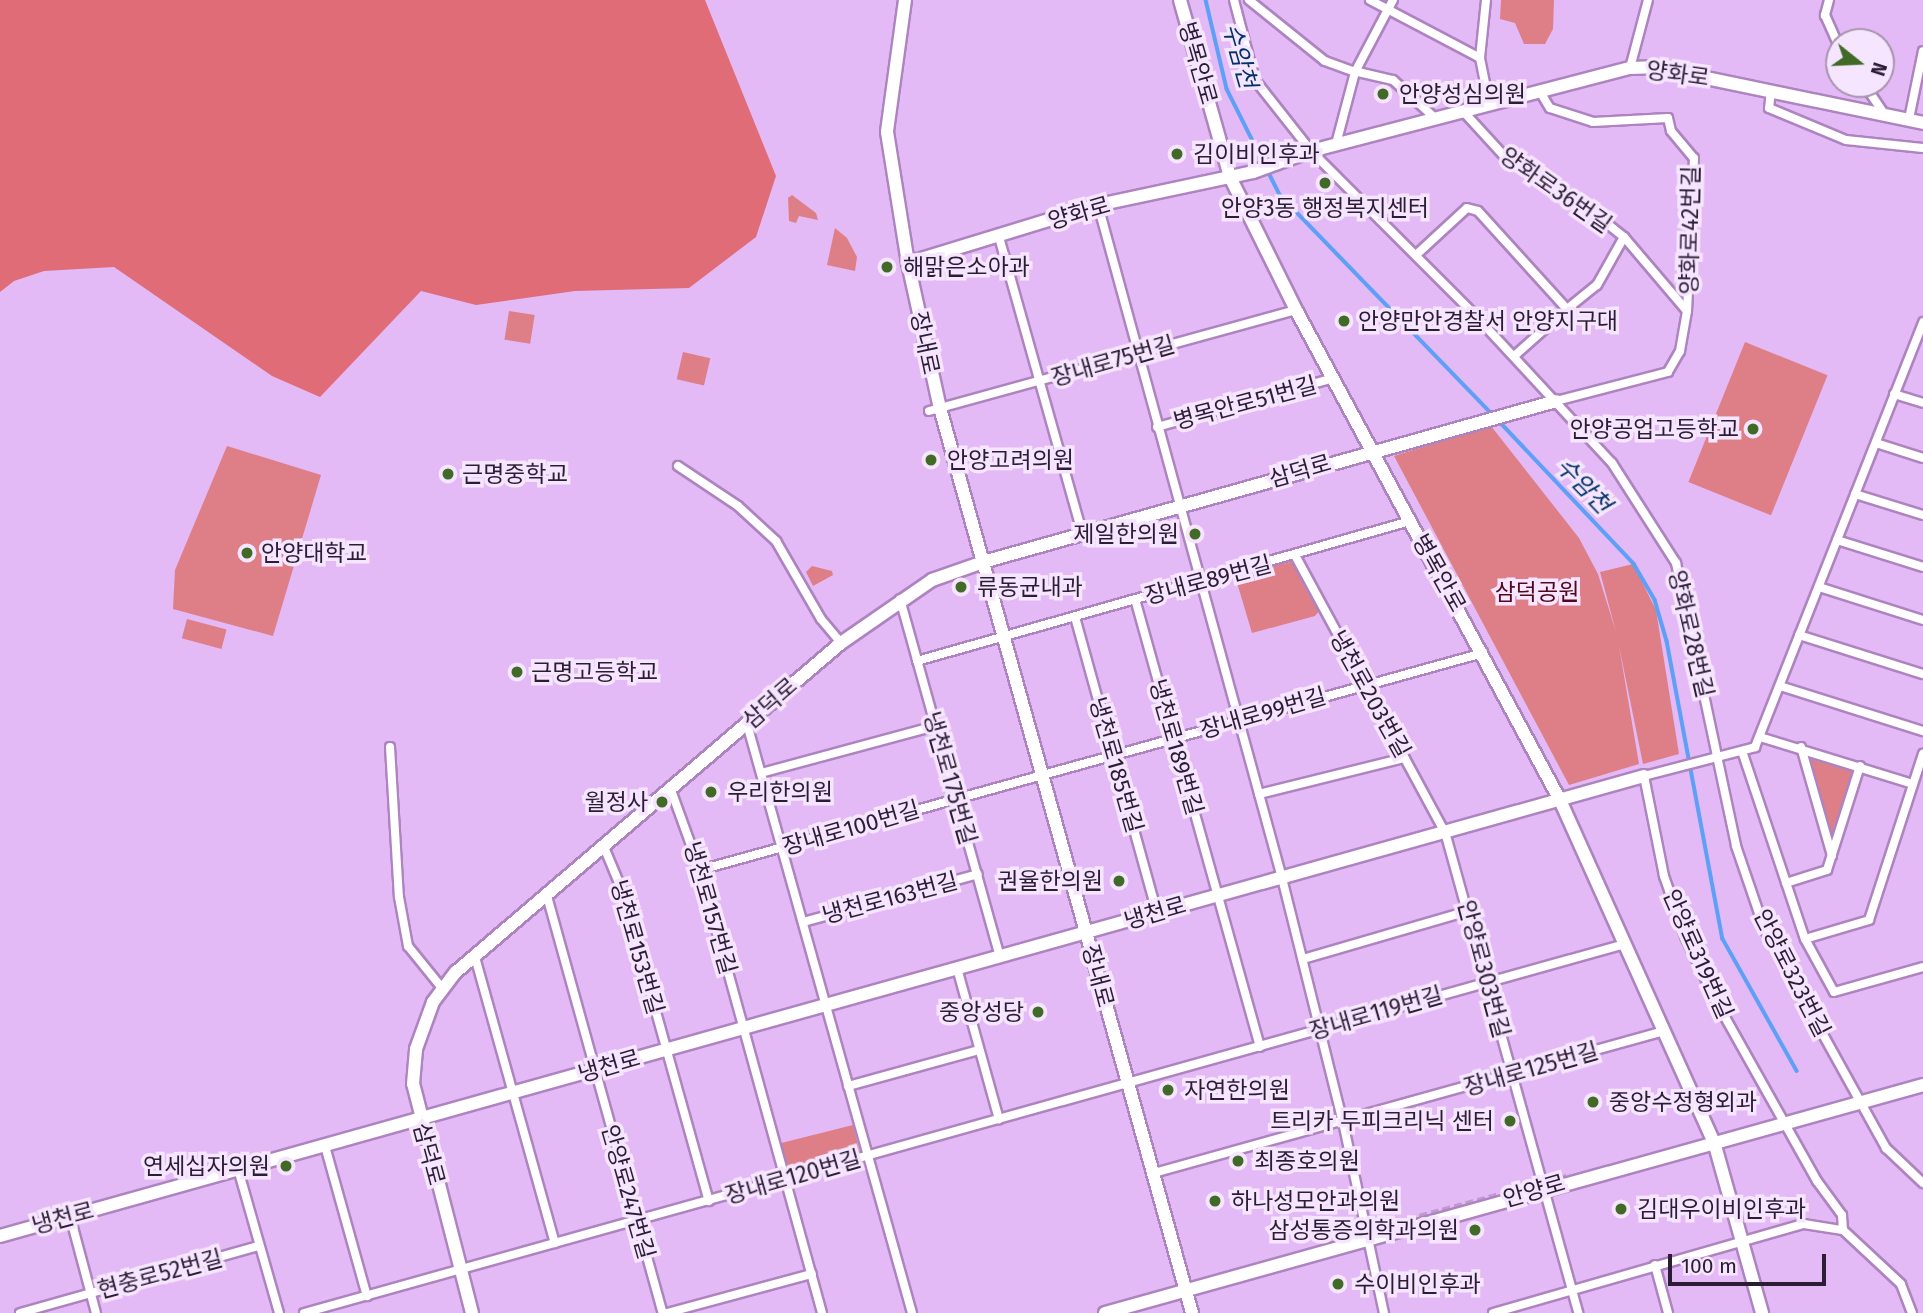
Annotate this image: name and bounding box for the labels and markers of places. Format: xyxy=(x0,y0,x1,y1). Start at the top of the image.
place label: 안양성심의원 xyxy=(1399,80,1526,108)
marker: 안양성심의원 xyxy=(1373,84,1393,104)
place label: 김이비인후과 xyxy=(1193,140,1320,168)
marker: 김이비인후과 xyxy=(1167,144,1187,164)
marker: 안양3동 행정복지센터 xyxy=(1317,175,1333,191)
place label: 안양3동 행정복지센터 xyxy=(1221,194,1429,222)
place label: 해맑은소아과 xyxy=(903,253,1030,281)
marker: 해맑은소아과 xyxy=(877,257,897,277)
place label: 안양만안경찰서 안양지구대 xyxy=(1358,307,1618,335)
marker: 안양만안경찰서 안양지구대 xyxy=(1336,313,1352,329)
place label: 안양공업고등학교 xyxy=(1570,415,1739,443)
marker: 안양공업고등학교 xyxy=(1745,421,1761,437)
place label: 안양고려의원 xyxy=(947,446,1074,474)
marker: 안양고려의원 xyxy=(921,450,941,470)
place label: 근명중학교 xyxy=(462,460,568,488)
marker: 근명중학교 xyxy=(440,466,456,482)
place label: 제일한의원 xyxy=(1073,520,1179,548)
marker: 제일한의원 xyxy=(1185,524,1205,544)
place label: 안양대학교 xyxy=(261,539,367,567)
marker: 안양대학교 xyxy=(239,545,255,561)
place label: 류동균내과 xyxy=(977,573,1083,601)
marker: 류동균내과 xyxy=(951,577,971,597)
place label: 근명고등학교 xyxy=(531,658,658,686)
marker: 근명고등학교 xyxy=(509,664,525,680)
place label: 우리한의원 xyxy=(727,778,833,806)
marker: 우리한의원 xyxy=(701,782,721,802)
place label: 월정사 xyxy=(585,788,648,816)
marker: 월정사 xyxy=(654,794,670,810)
place label: 권율한의원 xyxy=(997,867,1103,895)
marker: 권율한의원 xyxy=(1109,871,1129,891)
place label: 중앙성당 xyxy=(939,998,1024,1026)
marker: 중앙성당 xyxy=(1030,1004,1046,1020)
place label: 자연한의원 xyxy=(1184,1076,1290,1104)
marker: 자연한의원 xyxy=(1158,1080,1178,1100)
place label: 중앙수정형외과 xyxy=(1609,1088,1757,1116)
marker: 중앙수정형외과 xyxy=(1583,1092,1603,1112)
place label: 트리카 두피크리닉 센터 xyxy=(1270,1107,1494,1135)
marker: 트리카 두피크리닉 센터 xyxy=(1500,1111,1520,1131)
place label: 최종호의원 xyxy=(1254,1147,1360,1175)
marker: 최종호의원 xyxy=(1228,1151,1248,1171)
place label: 연세십자의원 xyxy=(143,1152,270,1180)
marker: 연세십자의원 xyxy=(276,1156,296,1176)
place label: 하나성모안과의원 xyxy=(1231,1187,1400,1215)
marker: 하나성모안과의원 xyxy=(1205,1191,1225,1211)
place label: 김대우이비인후과 xyxy=(1637,1195,1806,1223)
marker: 김대우이비인후과 xyxy=(1611,1199,1631,1219)
place label: 삼성통증의학과의원 xyxy=(1269,1216,1459,1244)
marker: 삼성통증의학과의원 xyxy=(1465,1220,1485,1240)
place label: 수이비인후과 xyxy=(1354,1270,1481,1298)
marker: 수이비인후과 xyxy=(1328,1274,1348,1294)

